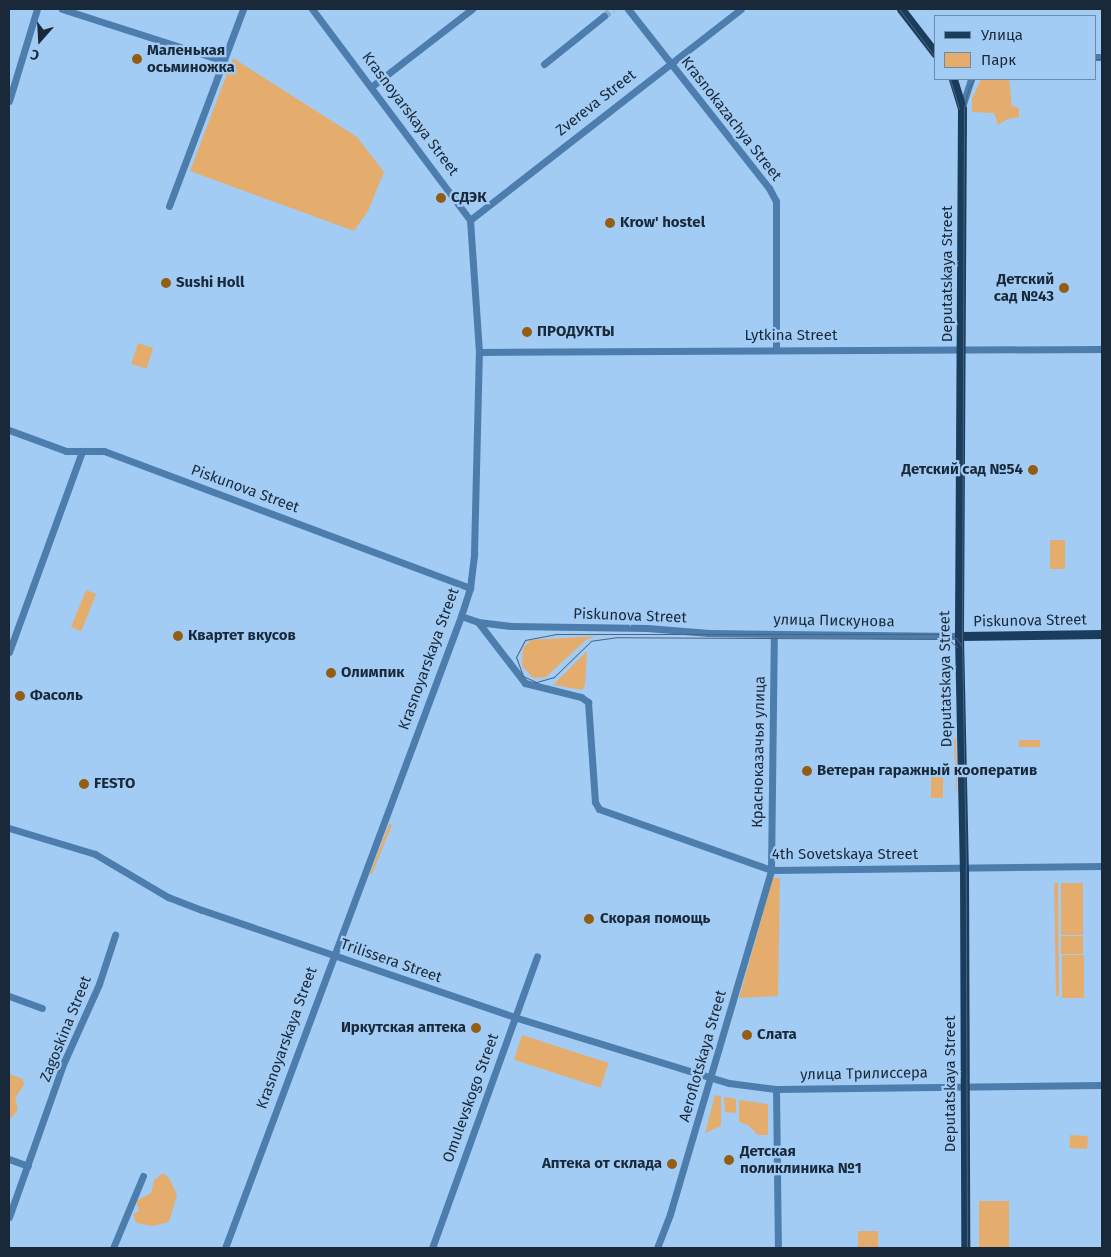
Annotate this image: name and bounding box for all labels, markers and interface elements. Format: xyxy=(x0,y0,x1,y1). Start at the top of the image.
north arrow xyxy=(15,15,65,65)
legend xyxy=(934,15,1096,80)
text: Улица xyxy=(981,26,1023,44)
place label: Маленькая осьминожка xyxy=(147,41,235,76)
text: С xyxy=(28,45,42,64)
street label: Krasnoyarskaya Street xyxy=(358,49,462,179)
text: Парк xyxy=(981,51,1016,69)
marker: Маленькая осьминожка xyxy=(131,53,143,65)
street label: Krasnokazachya Street xyxy=(677,53,785,185)
street label: Zvereva Street xyxy=(552,66,640,140)
place label: СДЭК xyxy=(451,189,487,207)
marker: СДЭК xyxy=(435,192,447,204)
street label: Deputatskaya Street xyxy=(939,206,957,342)
place label: Krow' hostel xyxy=(620,214,705,232)
marker: Krow' hostel xyxy=(604,217,616,229)
place label: Детский сад №43 xyxy=(994,270,1054,305)
place label: Sushi Holl xyxy=(176,274,245,292)
marker: Sushi Holl xyxy=(160,277,172,289)
marker: Детский сад №43 xyxy=(1058,282,1070,294)
place label: ПРОДУКТЫ xyxy=(537,323,614,341)
marker: ПРОДУКТЫ xyxy=(521,326,533,338)
street label: Lytkina Street xyxy=(745,327,837,345)
street label: Piskunova Street xyxy=(188,461,302,517)
place label: Детский сад №54 xyxy=(902,461,1023,479)
marker: Детский сад №54 xyxy=(1027,464,1039,476)
street label: Krasnoyarskaya Street xyxy=(395,586,463,732)
street label: Piskunova Street xyxy=(573,605,687,627)
street label: Deputatskaya Street xyxy=(936,610,956,748)
street label: улица Пискунова xyxy=(773,611,895,631)
street label: Piskunova Street xyxy=(973,611,1087,631)
place label: Квартет вкусов xyxy=(188,627,296,645)
marker: Квартет вкусов xyxy=(172,630,184,642)
place label: Олимпик xyxy=(341,664,404,682)
marker: Олимпик xyxy=(325,667,337,679)
street label: Красноказачья улица xyxy=(749,676,769,828)
place label: Фасоль xyxy=(30,687,83,705)
marker: Фасоль xyxy=(14,690,26,702)
place label: Ветеран гаражный кооператив xyxy=(817,762,1037,780)
marker: Ветеран гаражный кооператив xyxy=(801,765,813,777)
place label: FESTO xyxy=(94,775,135,793)
marker: FESTO xyxy=(78,778,90,790)
street label: 4th Sovetskaya Street xyxy=(772,846,918,864)
place label: Скорая помощь xyxy=(600,910,710,928)
marker: Скорая помощь xyxy=(582,912,596,926)
street label: Trilissera Street xyxy=(338,935,444,987)
street label: Krasnoyarskaya Street xyxy=(253,965,321,1111)
street label: Zagoskina Street xyxy=(37,973,95,1085)
street label: Aeroflotskaya Street xyxy=(676,988,730,1124)
street label: Deputatskaya Street xyxy=(942,1016,960,1152)
place label: Иркутская аптека xyxy=(341,1019,466,1037)
marker: Иркутская аптека xyxy=(470,1022,482,1034)
place label: Слата xyxy=(757,1026,797,1044)
marker: Слата xyxy=(741,1029,753,1041)
street label: Omulevskogo Street xyxy=(439,1031,503,1165)
street label: улица Трилиссера xyxy=(800,1064,928,1084)
place label: Детская поликлиника №1 xyxy=(740,1142,862,1177)
marker: Детская поликлиника №1 xyxy=(722,1153,736,1167)
place label: Аптека от склада xyxy=(542,1155,662,1173)
marker: Аптека от склада xyxy=(666,1158,678,1170)

